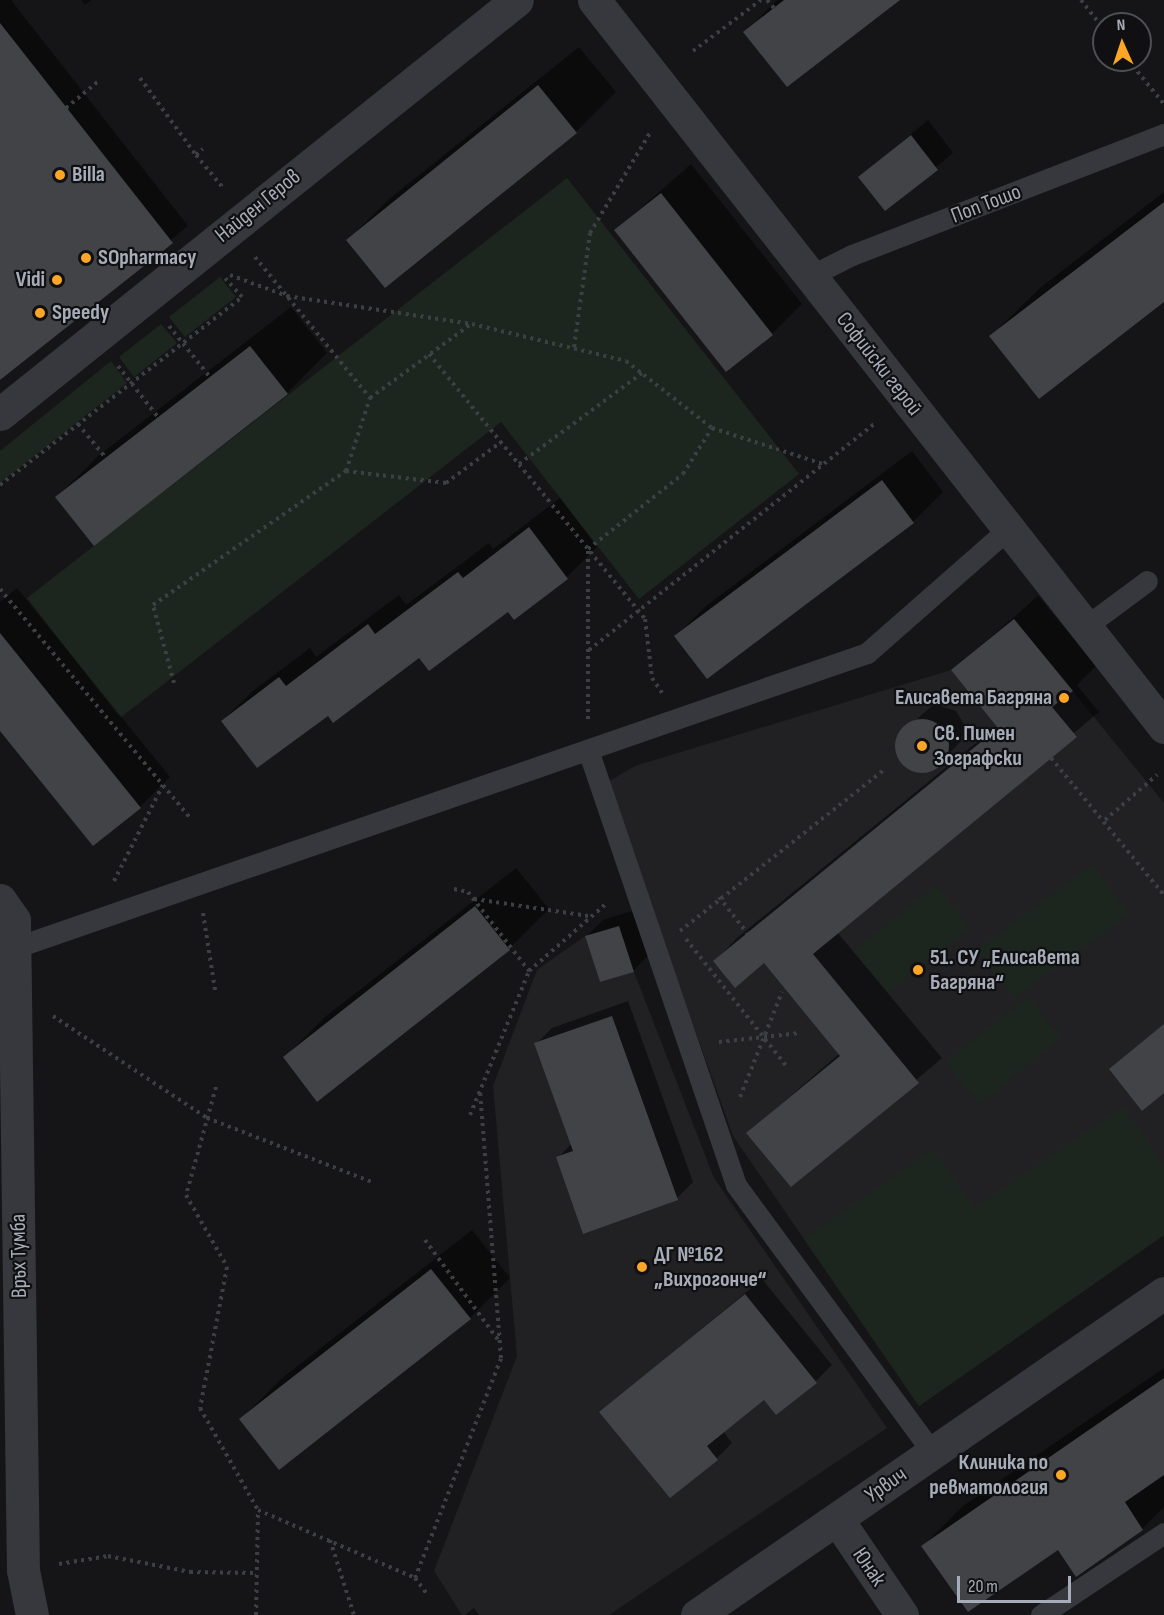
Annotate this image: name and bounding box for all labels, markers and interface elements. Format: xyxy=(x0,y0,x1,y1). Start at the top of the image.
north arrow xyxy=(1092,12,1152,72)
text: N xyxy=(1116,16,1126,35)
place label: Billa xyxy=(72,162,105,188)
street label: Найден Геров xyxy=(210,164,306,248)
marker: Billa xyxy=(53,168,67,182)
street label: Поп Тошо xyxy=(947,179,1025,229)
place label: SOpharmacy xyxy=(98,245,196,271)
marker: SOpharmacy xyxy=(79,251,93,265)
place label: Vidi xyxy=(16,267,45,293)
marker: Vidi xyxy=(50,273,64,287)
place label: Speedy xyxy=(52,300,109,326)
marker: Speedy xyxy=(33,306,47,320)
street label: Софийски герой xyxy=(830,307,928,421)
place label: Елисавета Багряна xyxy=(895,685,1052,711)
marker: Елисавета Багряна xyxy=(1057,691,1071,705)
place label: Св. Пимен Зографски xyxy=(934,720,1022,772)
marker: Св. Пимен Зографски xyxy=(915,739,929,753)
place label: 51. СУ „Елисавета Багряна“ xyxy=(930,944,1080,996)
marker: 51. СУ „Елисавета Багряна“ xyxy=(911,963,925,977)
street label: Връх Тумба xyxy=(5,1214,33,1298)
place label: ДГ №162 „Вихрогонче“ xyxy=(654,1241,766,1292)
marker: ДГ №162 „Вихрогонче“ xyxy=(635,1260,649,1274)
place label: Клиника по ревматология xyxy=(929,1449,1048,1500)
street label: Урвич xyxy=(860,1461,912,1509)
marker: Клиника по ревматология xyxy=(1052,1466,1070,1484)
street label: Юнак xyxy=(847,1543,891,1591)
scale bar xyxy=(960,1564,1074,1602)
text: 20 m xyxy=(968,1576,998,1597)

